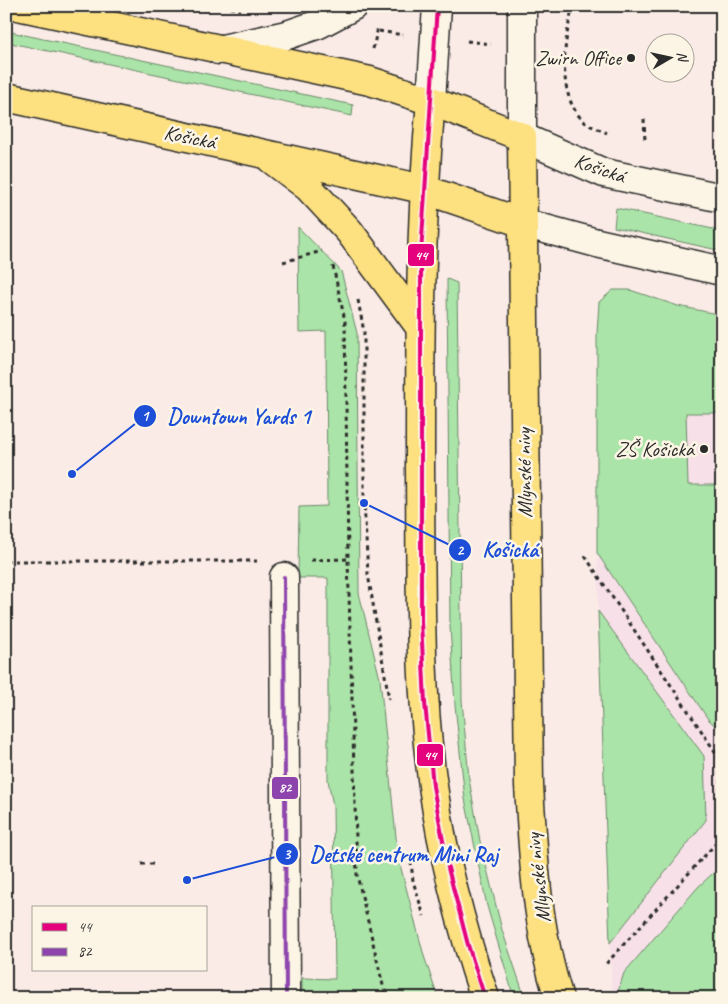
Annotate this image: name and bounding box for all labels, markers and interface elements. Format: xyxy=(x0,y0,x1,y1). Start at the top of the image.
north arrow xyxy=(646,32,696,82)
place label: Zwirn Office xyxy=(535,45,623,71)
text: N xyxy=(673,50,692,64)
marker: Zwirn Office xyxy=(625,52,637,64)
street label: Košická xyxy=(162,119,220,156)
street label: Košická xyxy=(571,147,631,189)
line badge: 44 xyxy=(407,243,435,267)
text: 44 xyxy=(415,247,429,264)
callout: Downtown Yards 1 xyxy=(132,397,321,434)
text: Downtown Yards 1 xyxy=(168,403,313,431)
text: 1 xyxy=(142,407,151,426)
street label: Mlynské nivy xyxy=(510,426,538,518)
place label: ZŠ Košická xyxy=(616,436,696,462)
marker: ZŠ Košická xyxy=(698,443,710,455)
callout: Košická xyxy=(447,531,548,568)
text: Košická xyxy=(482,536,540,564)
text: 2 xyxy=(457,541,465,560)
line badge: 44 xyxy=(416,743,444,767)
text: 44 xyxy=(424,747,438,764)
line badge: 82 xyxy=(271,776,299,800)
text: 82 xyxy=(279,779,293,796)
street label: Mlynské nivy xyxy=(519,830,556,924)
callout: Detské centrum Mini Raj xyxy=(274,835,510,872)
text: Detské centrum Mini Raj xyxy=(310,841,501,869)
text: 3 xyxy=(284,845,292,864)
legend xyxy=(32,906,208,972)
text: 44 xyxy=(78,918,93,937)
text: 82 xyxy=(78,942,93,961)

